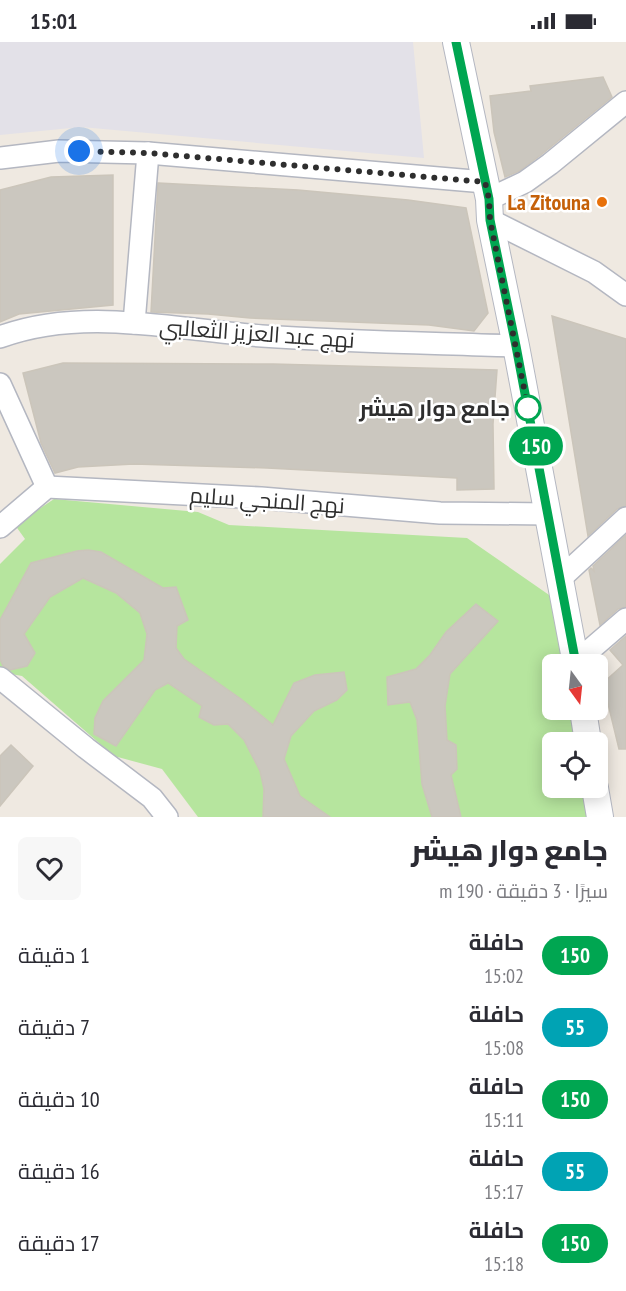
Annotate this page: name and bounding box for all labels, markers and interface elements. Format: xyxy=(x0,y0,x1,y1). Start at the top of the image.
text: 15:01 xyxy=(30,7,78,35)
your location xyxy=(64,136,94,166)
place label: La Zitouna xyxy=(507,188,590,216)
marker: La Zitouna xyxy=(595,195,609,209)
street label: نهج عبد العزيز الثعالبي xyxy=(158,312,356,357)
place label: جامع دوار هيشر xyxy=(358,394,510,423)
marker: جامع دوار هيشر xyxy=(515,395,541,421)
line badge: 150 xyxy=(502,426,570,466)
text: 150 xyxy=(521,433,551,460)
street label: نهج المنجي سليم xyxy=(188,481,346,522)
north arrow xyxy=(542,654,608,720)
map controls xyxy=(542,654,608,798)
button: locate xyxy=(542,732,608,798)
text: جامع دوار هيشر xyxy=(411,831,608,868)
button: heart xyxy=(18,837,81,900)
text: سيرًا · 3 دقيقة · 190 m xyxy=(439,878,608,904)
text: حافلة xyxy=(469,928,524,956)
text: 1 دقيقة xyxy=(18,941,90,969)
text: 150 xyxy=(560,942,590,969)
text: 15:02 xyxy=(484,963,524,989)
text: حافلة xyxy=(469,1000,524,1028)
text: 7 دقيقة xyxy=(18,1013,90,1041)
text: 55 xyxy=(565,1014,585,1041)
text: 15:08 xyxy=(484,1035,524,1061)
text: حافلة xyxy=(469,1072,524,1100)
text: 10 دقيقة xyxy=(18,1085,100,1113)
text: 150 xyxy=(560,1086,590,1113)
text: 15:11 xyxy=(484,1107,524,1133)
text: حافلة xyxy=(469,1144,524,1172)
text: 16 دقيقة xyxy=(18,1157,100,1185)
text: 55 xyxy=(565,1158,585,1185)
text: 15:17 xyxy=(484,1179,524,1205)
text: حافلة xyxy=(469,1216,524,1244)
text: 17 دقيقة xyxy=(18,1229,100,1257)
text: 150 xyxy=(560,1230,590,1257)
text: 15:18 xyxy=(484,1251,524,1277)

